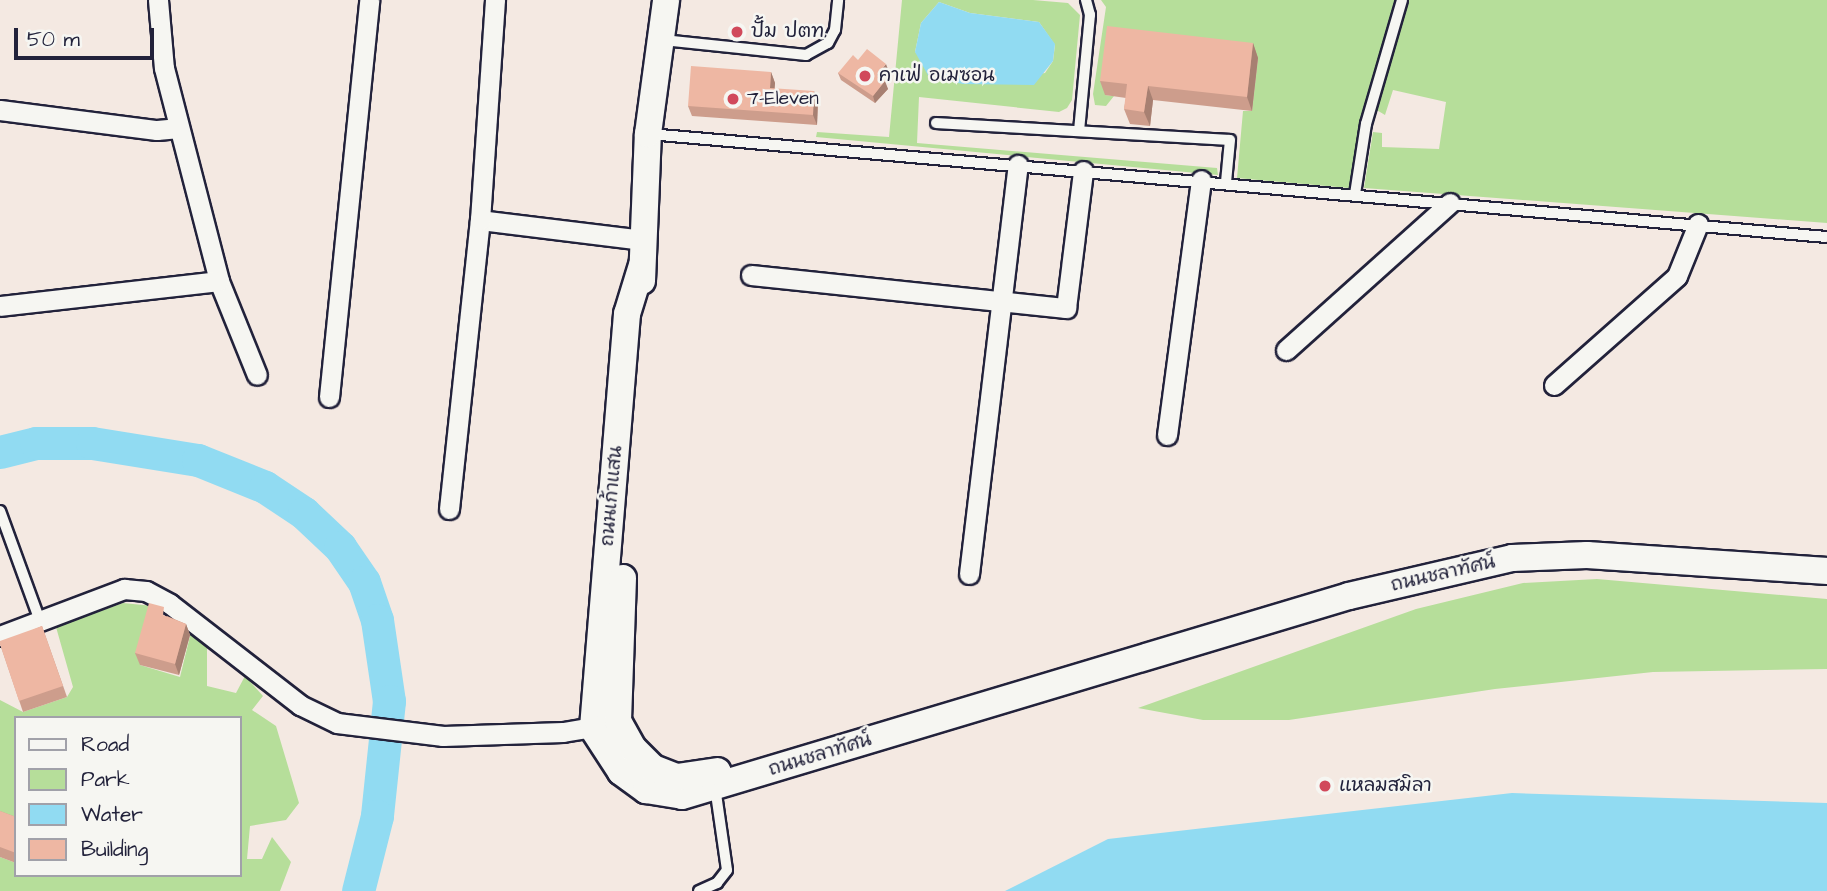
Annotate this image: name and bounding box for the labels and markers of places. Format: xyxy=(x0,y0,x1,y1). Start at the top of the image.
place label: ปั้ม ปตท. xyxy=(751,21,827,43)
marker: ปั้ม ปตท. xyxy=(729,24,745,40)
place label: คาเฟ่ อเมซอน xyxy=(879,65,995,87)
marker: คาเฟ่ อเมซอน xyxy=(857,68,873,84)
place label: 7-Eleven xyxy=(747,88,819,110)
marker: 7-Eleven xyxy=(725,91,741,107)
place label: แหลมสมิลา xyxy=(1339,775,1432,797)
marker: แหลมสมิลา xyxy=(1317,778,1333,794)

